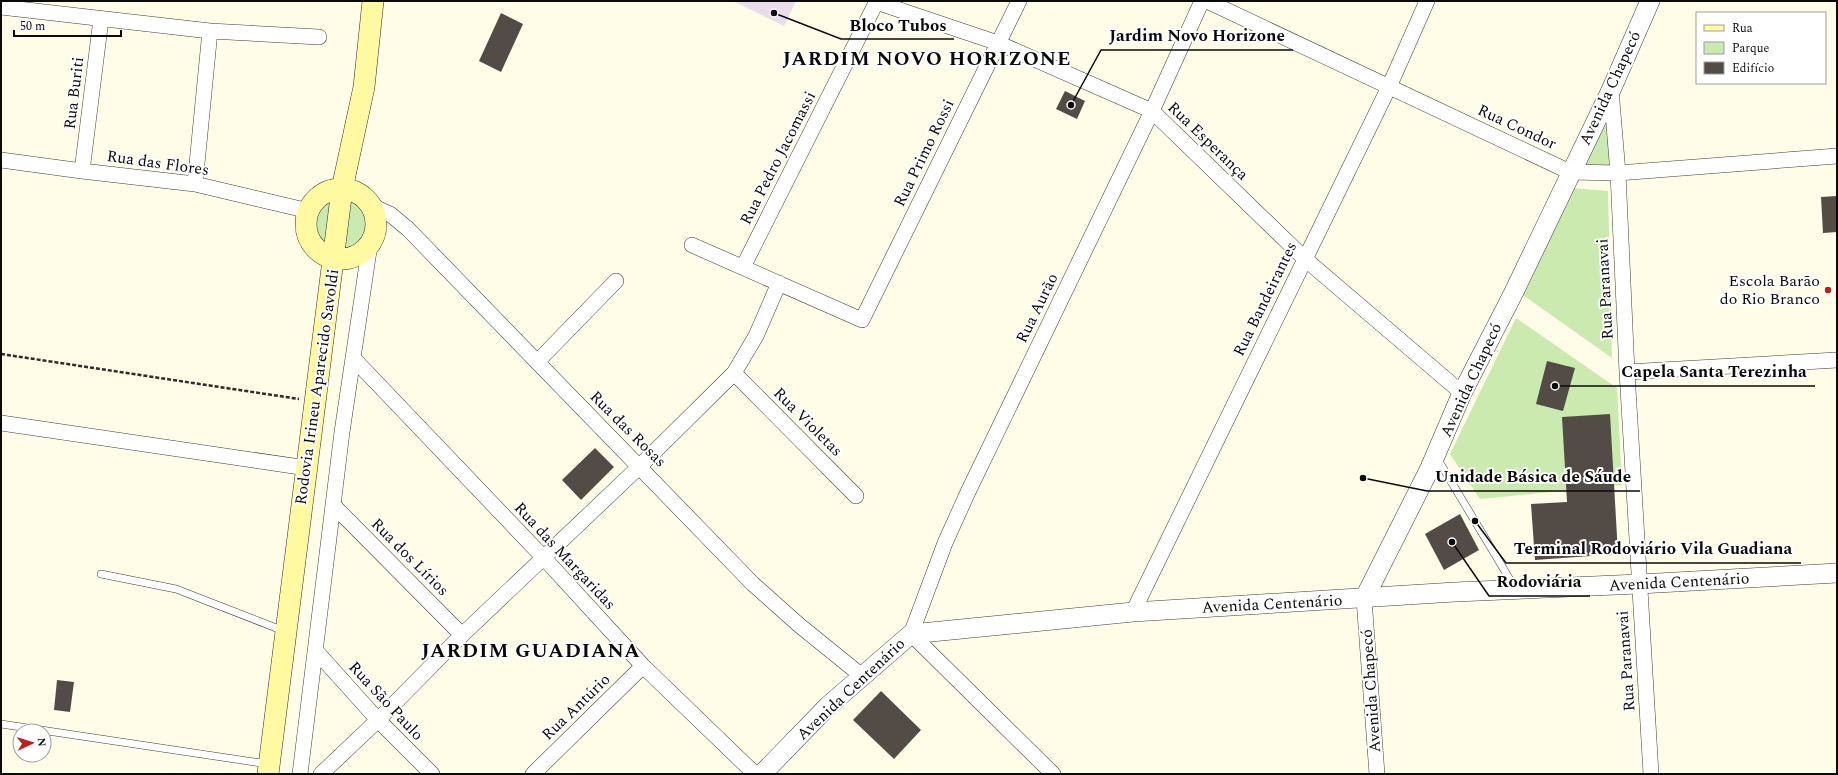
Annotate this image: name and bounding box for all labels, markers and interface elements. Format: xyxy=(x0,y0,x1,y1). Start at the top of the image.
callout: Bloco Tubos xyxy=(841,10,954,39)
scale bar xyxy=(14,12,121,38)
legend xyxy=(1696,12,1826,84)
text: Bloco Tubos xyxy=(849,13,947,39)
text: 50 m xyxy=(20,17,45,36)
text: Rua xyxy=(1732,19,1753,38)
callout: Jardim Novo Horizone xyxy=(1101,21,1293,50)
text: Jardim Novo Horizone xyxy=(1109,23,1285,49)
street label: Avenida Chapecó xyxy=(1573,27,1647,149)
text: Parque xyxy=(1732,39,1769,58)
district label: JARDIM NOVO HORIZONE xyxy=(782,44,1072,74)
street label: Rua Buriti xyxy=(58,55,90,131)
text: Edifício xyxy=(1732,59,1774,78)
street label: Rua Pedro Jacomassi xyxy=(734,87,822,229)
street label: Rua Primo Rossi xyxy=(888,95,960,211)
street label: Rua Esperança xyxy=(1162,96,1254,186)
street label: Rua Condor xyxy=(1473,98,1561,156)
street label: Rua das Flores xyxy=(105,144,211,182)
street label: Rua Bandeirantes xyxy=(1227,238,1303,360)
street label: Rua Paranavai xyxy=(1590,238,1620,340)
street label: Rodovia Irineu Aparecido Savoldi xyxy=(289,268,345,506)
street label: Rua Aurão xyxy=(1010,269,1064,347)
place label: Escola Barão do Rio Branco xyxy=(1720,269,1820,311)
marker: Escola Barão do Rio Branco xyxy=(1823,285,1833,295)
street label: Avenida Chapecó xyxy=(1434,319,1508,441)
callout: Capela Santa Terezinha xyxy=(1613,357,1815,386)
text: Capela Santa Terezinha xyxy=(1621,359,1807,385)
street label: Rua Violetas xyxy=(768,382,848,462)
street label: Rua das Rosas xyxy=(584,385,672,473)
callout: Unidade Básica de Sáude xyxy=(1427,462,1640,491)
text: Unidade Básica de Sáude xyxy=(1435,464,1631,490)
street label: Rua das Margaridas xyxy=(508,497,622,615)
street label: Rua dos Lírios xyxy=(365,512,455,602)
callout: Terminal Rodoviário Vila Guadiana xyxy=(1506,534,1801,563)
text: Terminal Rodoviário Vila Guadiana xyxy=(1514,536,1793,562)
street label: Avenida Centenário xyxy=(1608,566,1750,598)
callout: Rodoviária xyxy=(1489,567,1590,596)
text: Rodoviária xyxy=(1496,569,1582,595)
street label: Avenida Centenário xyxy=(1201,588,1343,620)
street label: Rua Paranavai xyxy=(1611,610,1641,712)
street label: Avenida Chapecó xyxy=(1355,628,1387,754)
street label: Avenida Centenário xyxy=(791,632,911,746)
district label: JARDIM GUADIANA xyxy=(421,636,641,666)
street label: Rua São Paulo xyxy=(343,656,429,746)
street label: Rua Antúrio xyxy=(536,668,616,746)
north arrow xyxy=(12,723,52,763)
text: N xyxy=(33,737,50,747)

